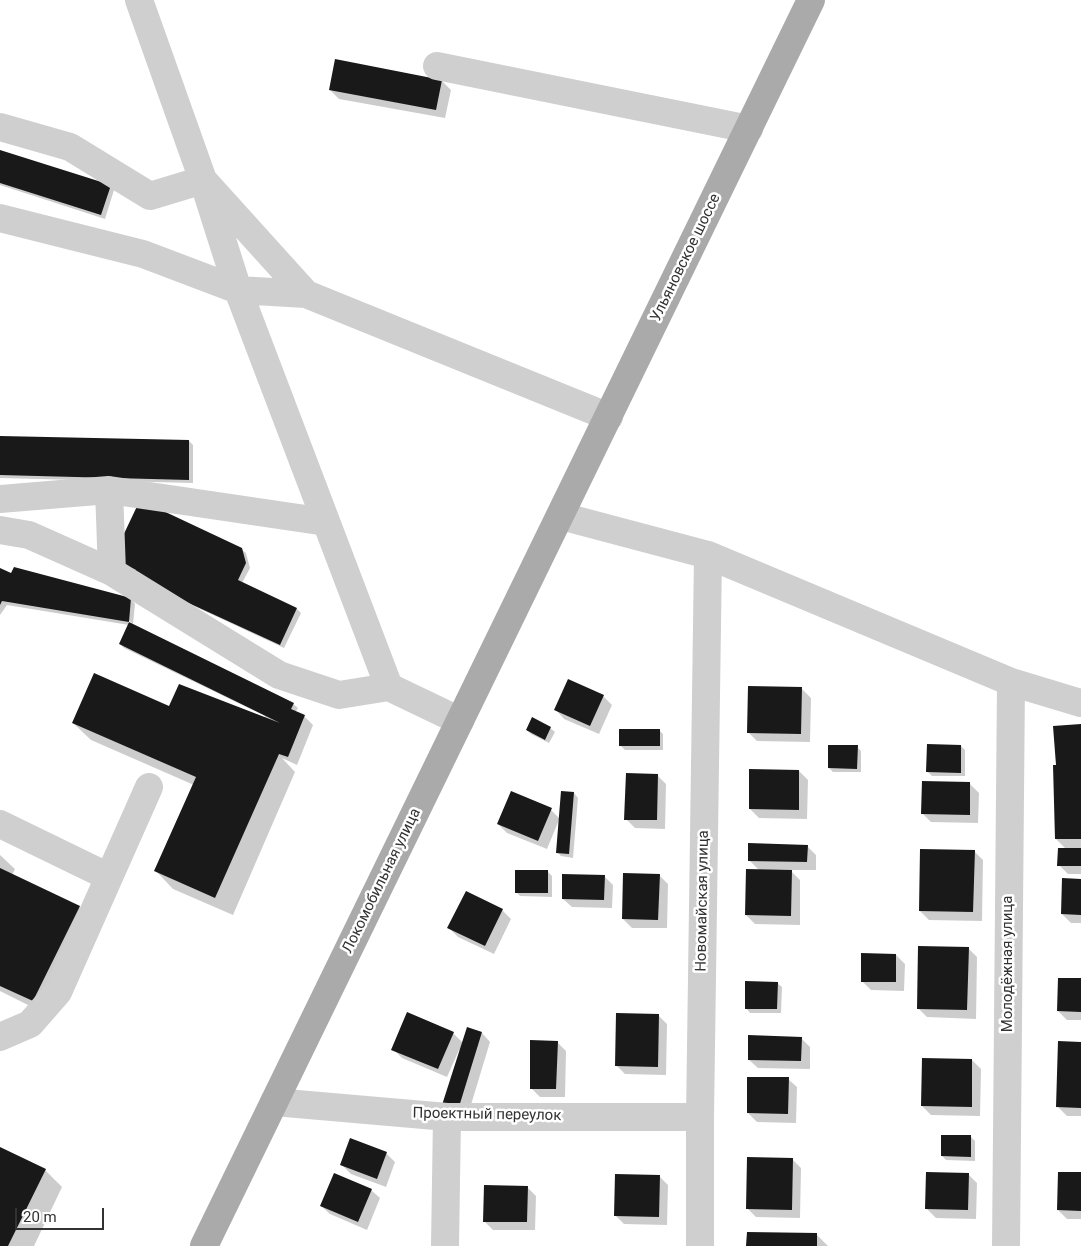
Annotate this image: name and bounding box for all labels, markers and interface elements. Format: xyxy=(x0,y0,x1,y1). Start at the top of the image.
street label: Ульяновское шоссе xyxy=(647,191,725,325)
street label: Локомобильная улица xyxy=(339,806,425,956)
street label: Новомайская улица xyxy=(693,830,713,972)
street label: Молодёжная улица xyxy=(999,896,1017,1032)
street label: Проектный переулок xyxy=(413,1105,561,1125)
scale bar xyxy=(18,1198,106,1230)
text: 20 m xyxy=(23,1208,57,1226)

